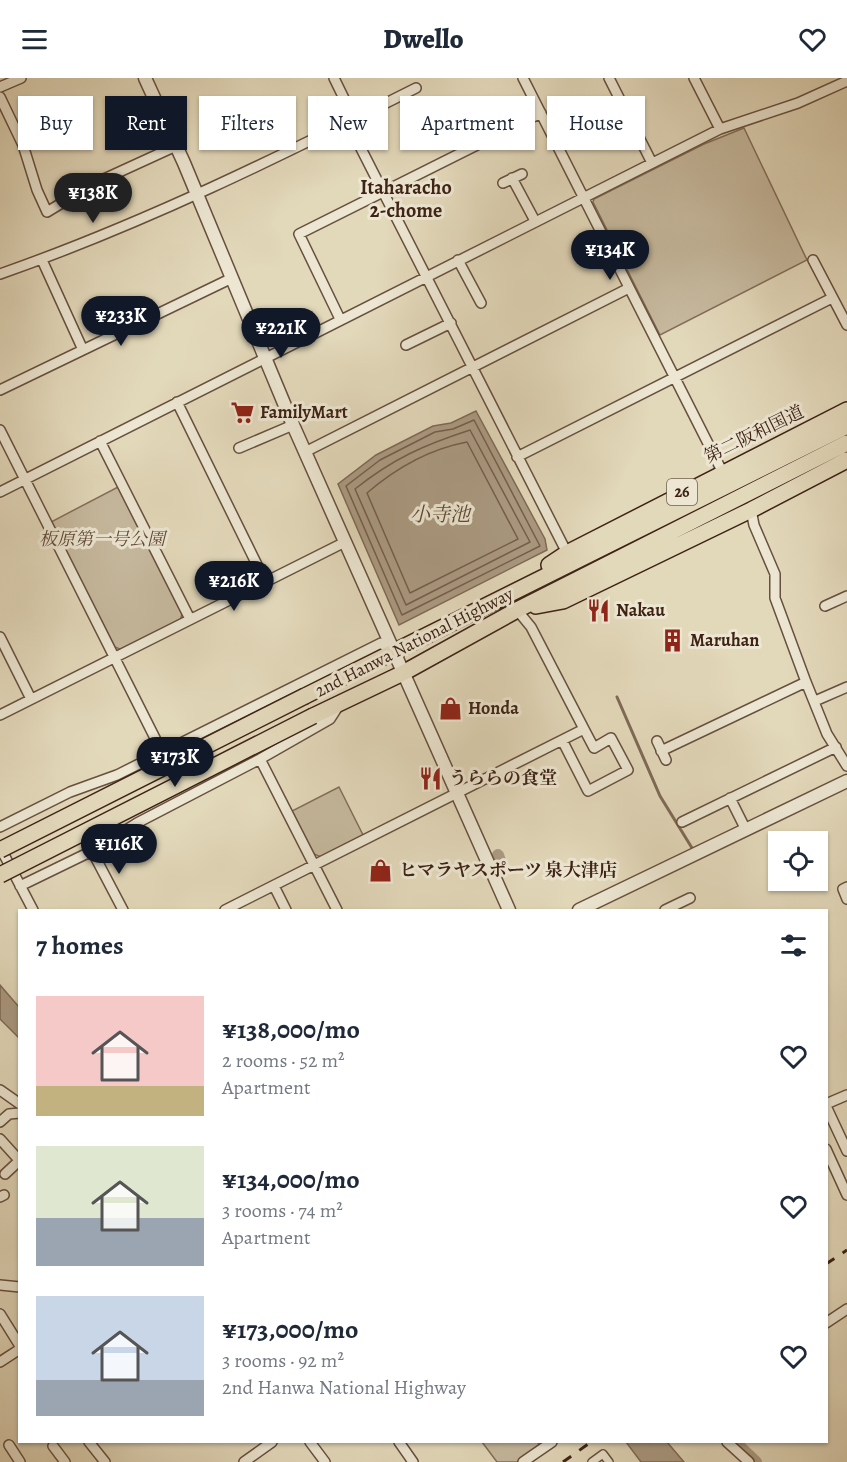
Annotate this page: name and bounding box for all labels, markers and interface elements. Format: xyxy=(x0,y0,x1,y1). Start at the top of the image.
text: Dwello xyxy=(383,21,464,57)
icon: menu xyxy=(18,23,51,56)
icon: heart xyxy=(796,23,829,56)
chip: Buy xyxy=(18,96,93,150)
chip: Rent xyxy=(105,96,187,150)
chip: Filters xyxy=(199,96,296,150)
chip: New xyxy=(308,96,388,150)
chip: Apartment xyxy=(400,96,535,150)
chip: House xyxy=(547,96,645,150)
pin: ¥138K xyxy=(51,173,135,224)
district label: Itaharacho 2-chome xyxy=(360,174,452,224)
text: ¥138K xyxy=(68,179,118,206)
pin: ¥134K xyxy=(568,230,652,281)
text: ¥134K xyxy=(585,236,635,263)
pin: ¥233K xyxy=(79,296,163,347)
text: ¥233K xyxy=(95,302,147,329)
pin: ¥221K xyxy=(239,308,323,359)
text: ¥221K xyxy=(255,314,307,341)
supermarket icon: FamilyMart xyxy=(229,399,255,425)
place label: FamilyMart xyxy=(260,400,348,424)
street label: 第二阪和国道 xyxy=(700,400,808,468)
road number: 26 xyxy=(667,479,697,505)
water label: 小寺池 xyxy=(410,501,472,528)
park label: 板原第一号公園 xyxy=(39,527,168,551)
pin: ¥216K xyxy=(192,561,276,612)
text: ¥216K xyxy=(209,567,259,594)
street label: 2nd Hanwa National Highway xyxy=(311,581,518,703)
restaurant icon: Nakau xyxy=(585,597,611,623)
place label: Nakau xyxy=(616,598,665,622)
building icon: Maruhan xyxy=(659,627,685,653)
place label: Maruhan xyxy=(690,628,759,652)
shop icon: Honda xyxy=(437,695,463,721)
place label: Honda xyxy=(468,696,519,720)
pin: ¥173K xyxy=(133,737,217,788)
text: ¥173K xyxy=(151,743,199,770)
restaurant icon: うららの食堂 xyxy=(418,765,444,791)
place label: うららの食堂 xyxy=(449,766,557,790)
pin: ¥116K xyxy=(77,824,161,875)
text: ¥116K xyxy=(95,830,143,857)
map controls xyxy=(768,831,828,891)
button: locate xyxy=(768,831,828,891)
shop icon: ヒマラヤスポーツ 泉大津店 xyxy=(368,857,394,883)
place label: ヒマラヤスポーツ 泉大津店 xyxy=(399,858,617,882)
text: 7 homes xyxy=(36,928,124,963)
icon: filters xyxy=(777,929,810,962)
text: ¥138,000/mo xyxy=(222,1012,360,1047)
icon: home xyxy=(84,1020,156,1092)
icon: heart xyxy=(777,1040,810,1073)
text: 2 rooms · 52 m² xyxy=(222,1047,345,1074)
text: Apartment xyxy=(222,1074,311,1101)
text: ¥134,000/mo xyxy=(222,1162,360,1197)
icon: home xyxy=(84,1170,156,1242)
icon: heart xyxy=(777,1190,810,1223)
text: 3 rooms · 74 m² xyxy=(222,1197,343,1224)
text: Apartment xyxy=(222,1224,311,1251)
text: ¥173,000/mo xyxy=(222,1312,359,1347)
icon: home xyxy=(84,1320,156,1392)
icon: heart xyxy=(777,1340,810,1373)
text: 3 rooms · 92 m² xyxy=(222,1347,344,1374)
text: 2nd Hanwa National Highway xyxy=(222,1374,466,1401)

